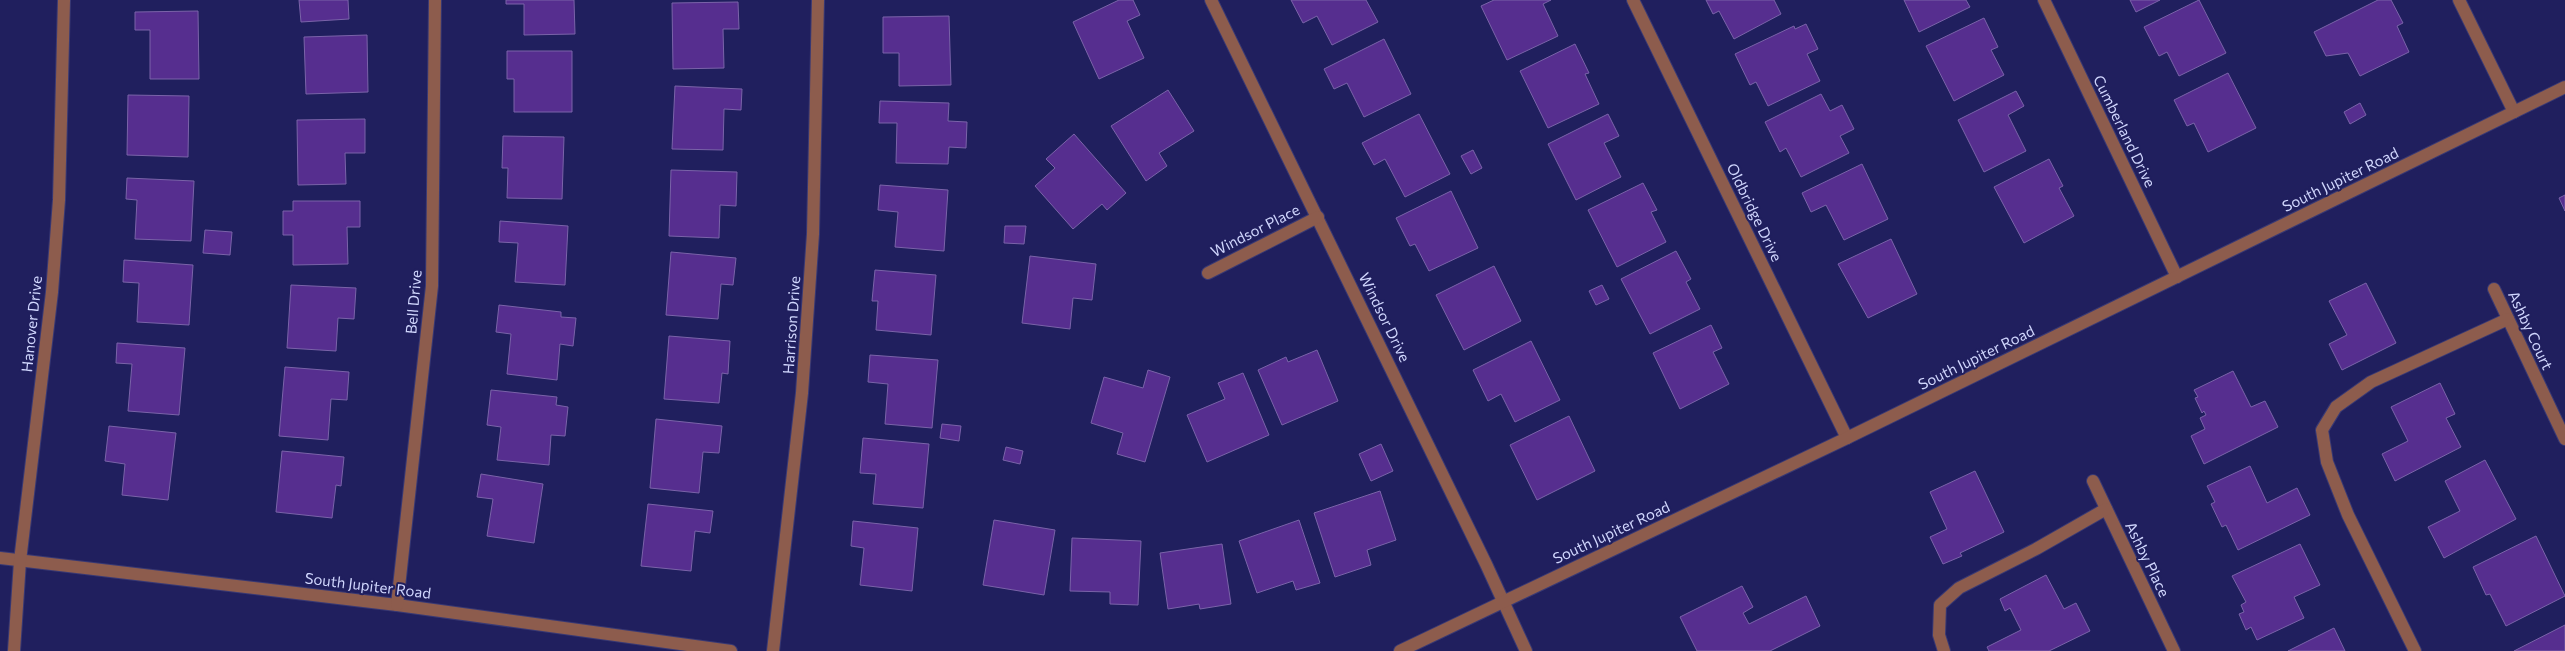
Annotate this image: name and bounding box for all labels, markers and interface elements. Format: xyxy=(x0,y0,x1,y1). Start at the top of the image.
street label: Cumberland Drive xyxy=(2090,72,2160,190)
street label: South Jupiter Road xyxy=(2279,143,2401,215)
street label: Oldbridge Drive xyxy=(1723,160,1787,264)
street label: Windsor Place xyxy=(1207,200,1303,260)
street label: Bell Drive xyxy=(401,269,425,335)
street label: Windsor Drive xyxy=(1356,269,1414,365)
street label: Hanover Drive xyxy=(17,275,45,373)
street label: Harrison Drive xyxy=(779,275,803,375)
street label: Ashby Court xyxy=(2505,288,2557,372)
street label: South Jupiter Road xyxy=(1915,321,2037,393)
street label: South Jupiter Road xyxy=(1550,497,1672,567)
street label: Ashby Place xyxy=(2122,518,2174,600)
street label: South Jupiter Road xyxy=(304,568,432,602)

